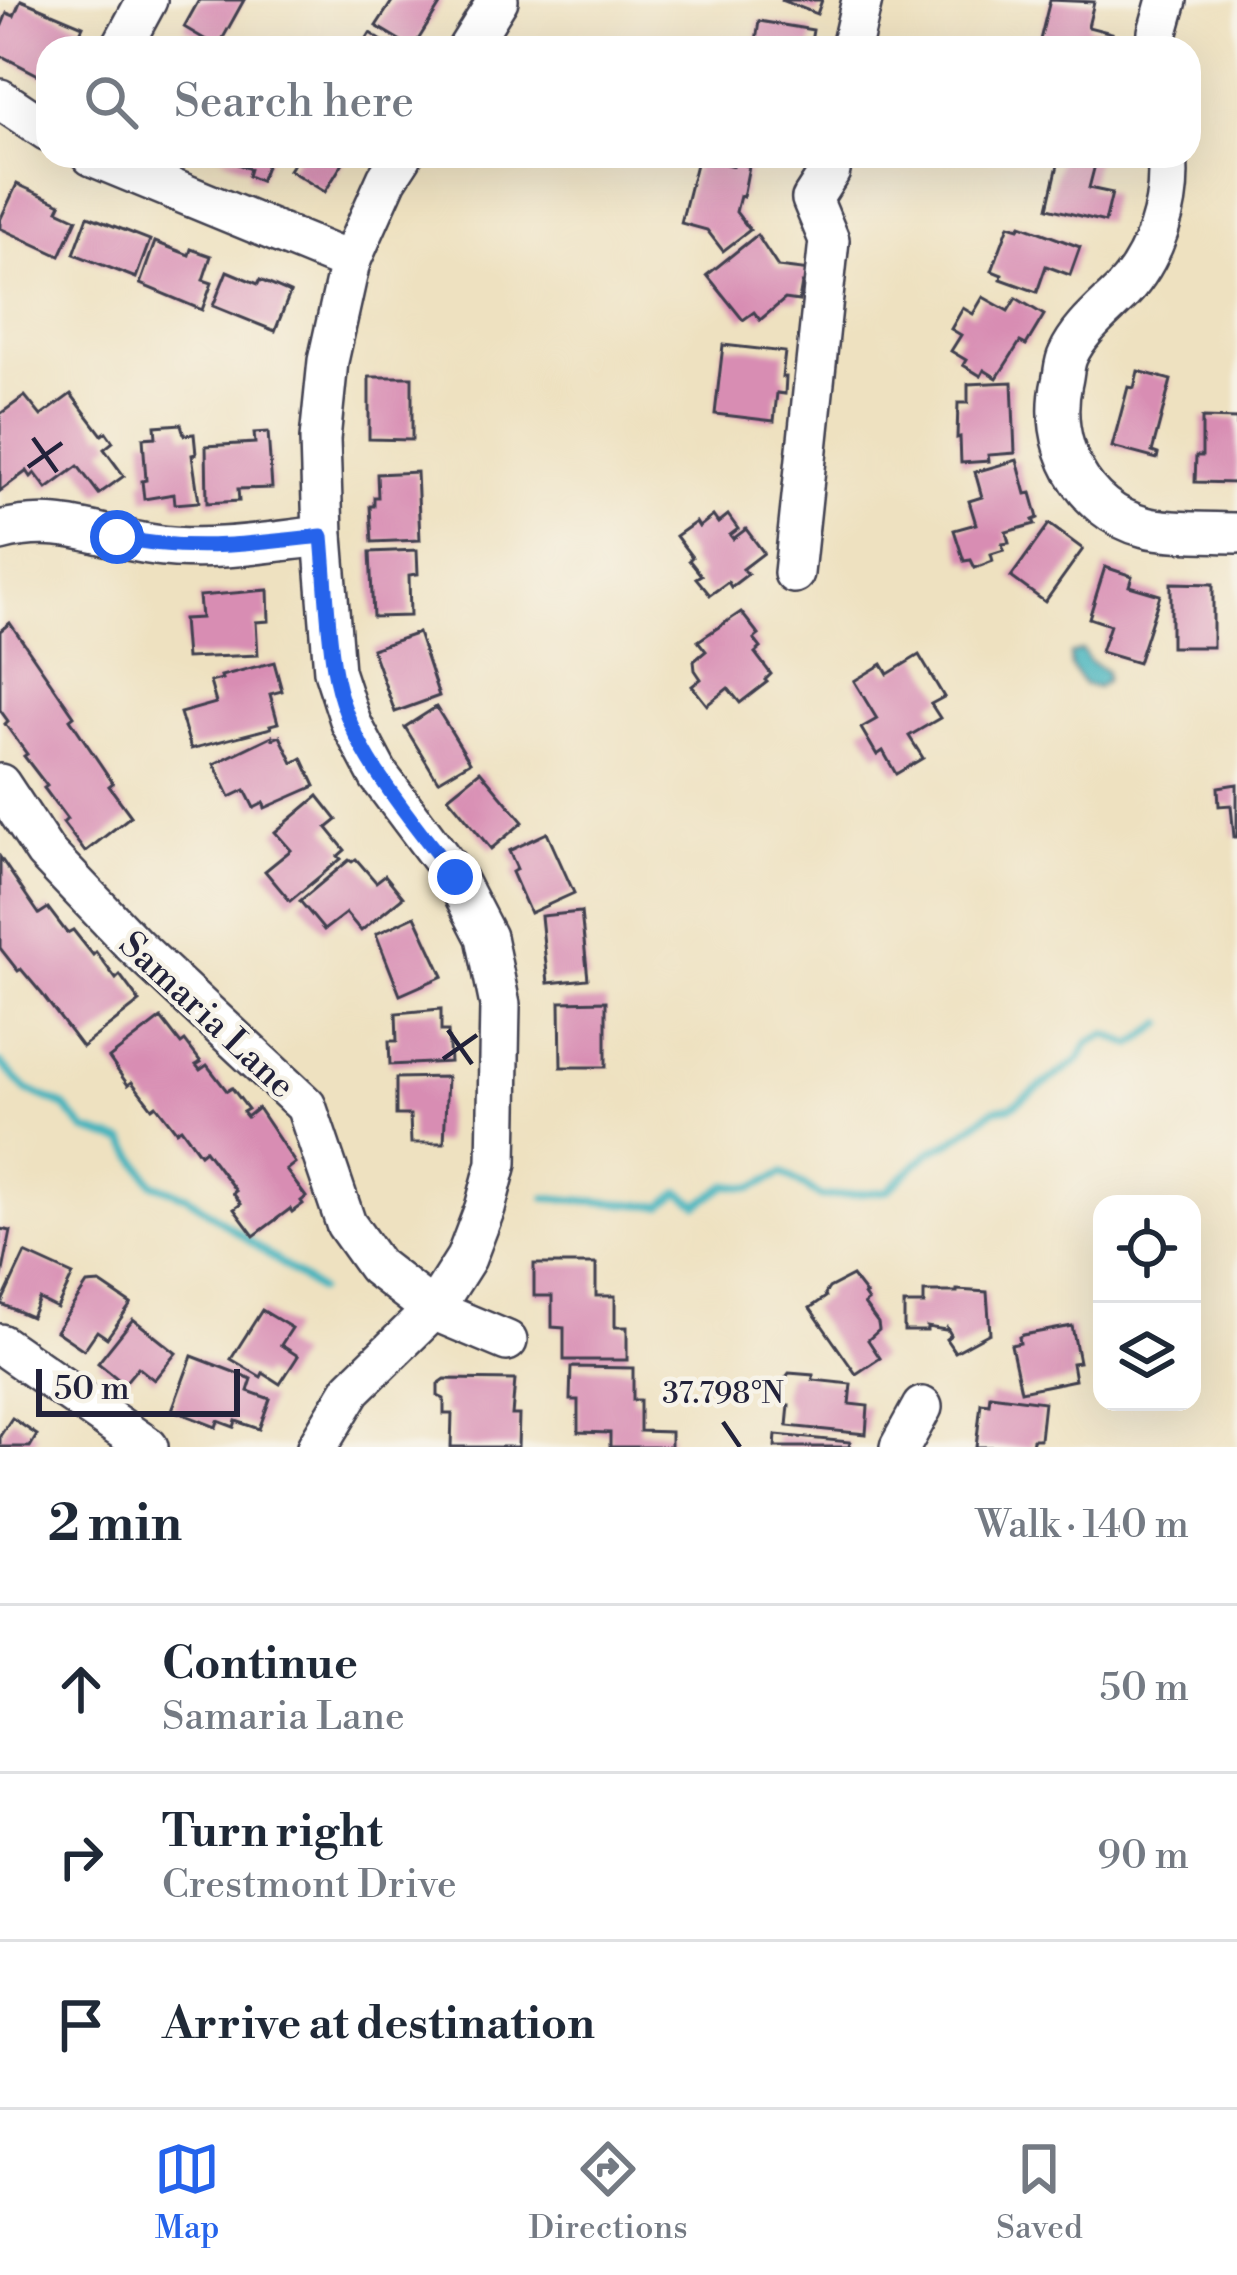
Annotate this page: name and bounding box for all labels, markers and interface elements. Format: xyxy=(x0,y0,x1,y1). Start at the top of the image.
search box xyxy=(36,36,1201,168)
icon: search xyxy=(78,69,144,135)
text: Search here xyxy=(174,74,414,131)
route start xyxy=(90,510,144,564)
route end xyxy=(428,850,482,904)
street label: Samaria Lane xyxy=(109,923,304,1109)
map controls xyxy=(1093,1195,1201,1411)
button: locate xyxy=(1093,1195,1201,1303)
button: layers xyxy=(1093,1303,1201,1411)
scale bar xyxy=(36,1363,240,1416)
text: 50 m xyxy=(54,1369,130,1410)
text: 37.798°N xyxy=(662,1375,784,1413)
text: 2 min xyxy=(48,1493,182,1557)
text: Walk · 140 m xyxy=(975,1501,1189,1550)
text: Continue xyxy=(162,1636,358,1693)
icon: ahead xyxy=(48,1656,114,1722)
text: 50 m xyxy=(1099,1664,1189,1713)
text: Samaria Lane xyxy=(162,1693,405,1742)
text: Turn right xyxy=(162,1804,383,1861)
icon: right xyxy=(48,1824,114,1890)
text: 90 m xyxy=(1097,1832,1189,1881)
text: Crestmont Drive xyxy=(162,1861,457,1910)
icon: arrive xyxy=(48,1992,114,2058)
text: Arrive at destination xyxy=(162,1996,595,2053)
tab: Map xyxy=(154,2136,220,2249)
tab: Directions xyxy=(529,2136,688,2249)
tab: Saved xyxy=(996,2136,1083,2249)

